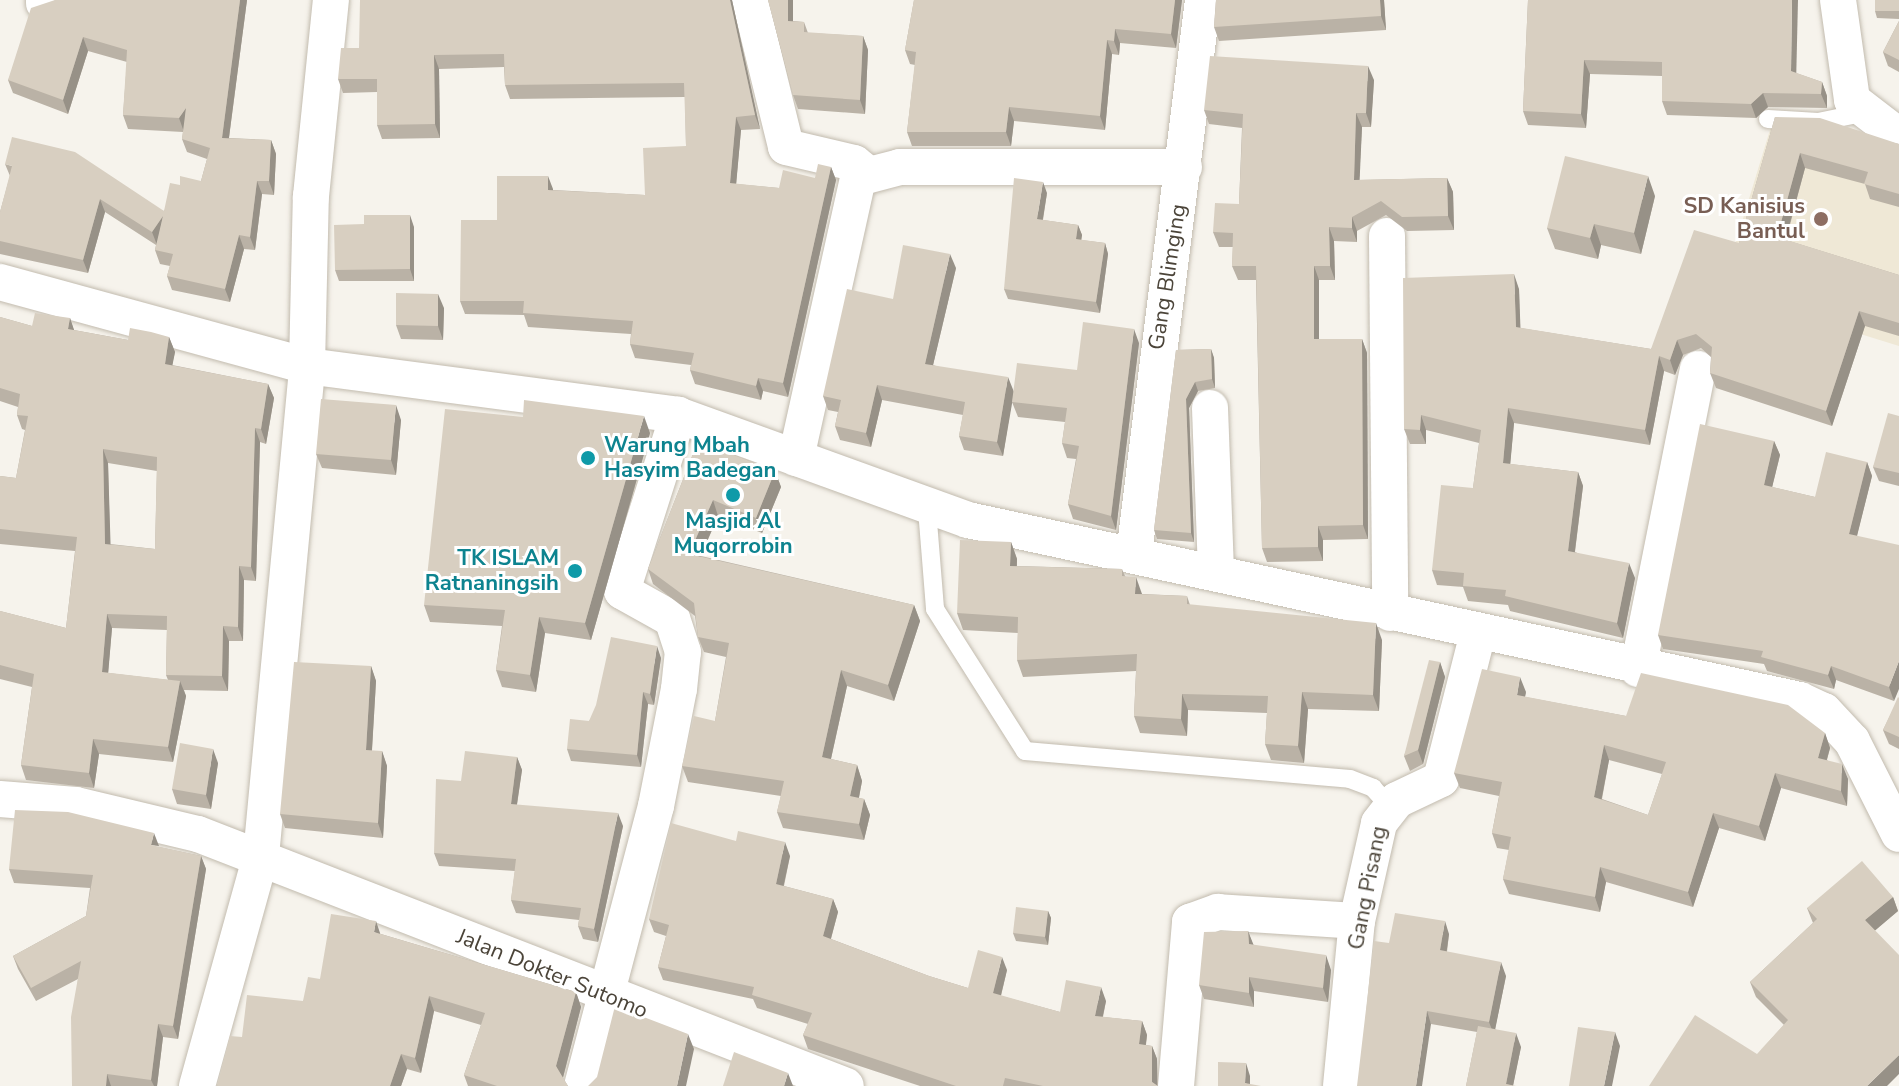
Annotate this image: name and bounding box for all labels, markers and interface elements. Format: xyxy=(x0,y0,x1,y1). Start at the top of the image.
place label: SD Kanisius Bantul xyxy=(1683,193,1805,244)
street label: Gang Blimging xyxy=(1143,202,1193,352)
marker: SD Kanisius Bantul xyxy=(1812,210,1830,228)
place label: Warung Mbah Hasyim Badegan xyxy=(604,432,776,484)
marker: Warung Mbah Hasyim Badegan xyxy=(579,449,597,467)
marker: Masjid Al Muqorrobin xyxy=(724,486,742,504)
place label: Masjid Al Muqorrobin xyxy=(673,508,793,560)
place label: TK ISLAM Ratnaningsih xyxy=(425,545,559,596)
marker: TK ISLAM Ratnaningsih xyxy=(566,562,584,580)
street label: Gang Pisang xyxy=(1343,824,1393,952)
street label: Jalan Dokter Sutomo xyxy=(452,924,652,1024)

